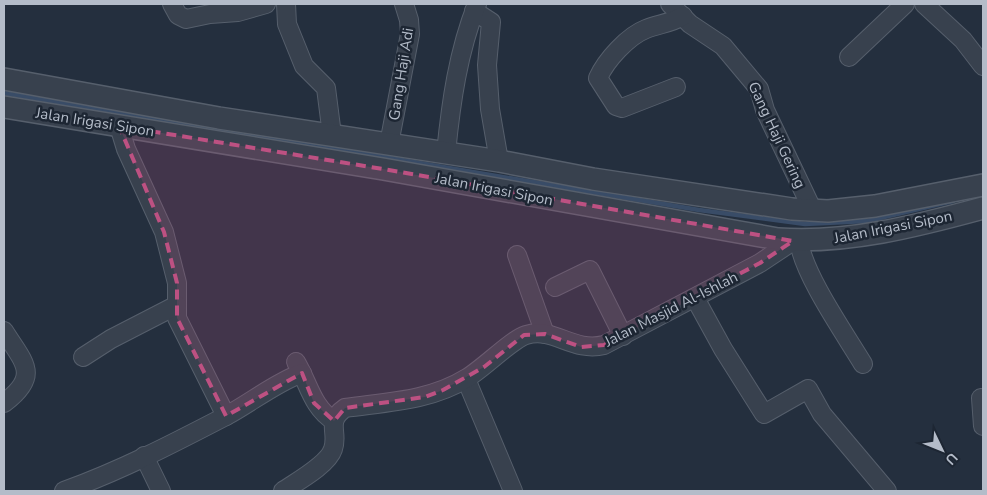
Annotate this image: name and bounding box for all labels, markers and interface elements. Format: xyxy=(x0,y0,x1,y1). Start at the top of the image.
street label: Gang Haji Adi xyxy=(384,26,418,122)
street label: Gang Haji Gering xyxy=(744,79,810,191)
street label: Jalan Irigasi Sipon xyxy=(33,103,156,141)
street label: Jalan Irigasi Sipon xyxy=(432,168,555,210)
street label: Jalan Irigasi Sipon xyxy=(831,206,954,248)
street label: Jalan Masjid Al-Ishlah xyxy=(600,267,741,352)
north arrow xyxy=(917,425,967,475)
text: U xyxy=(941,448,962,469)

